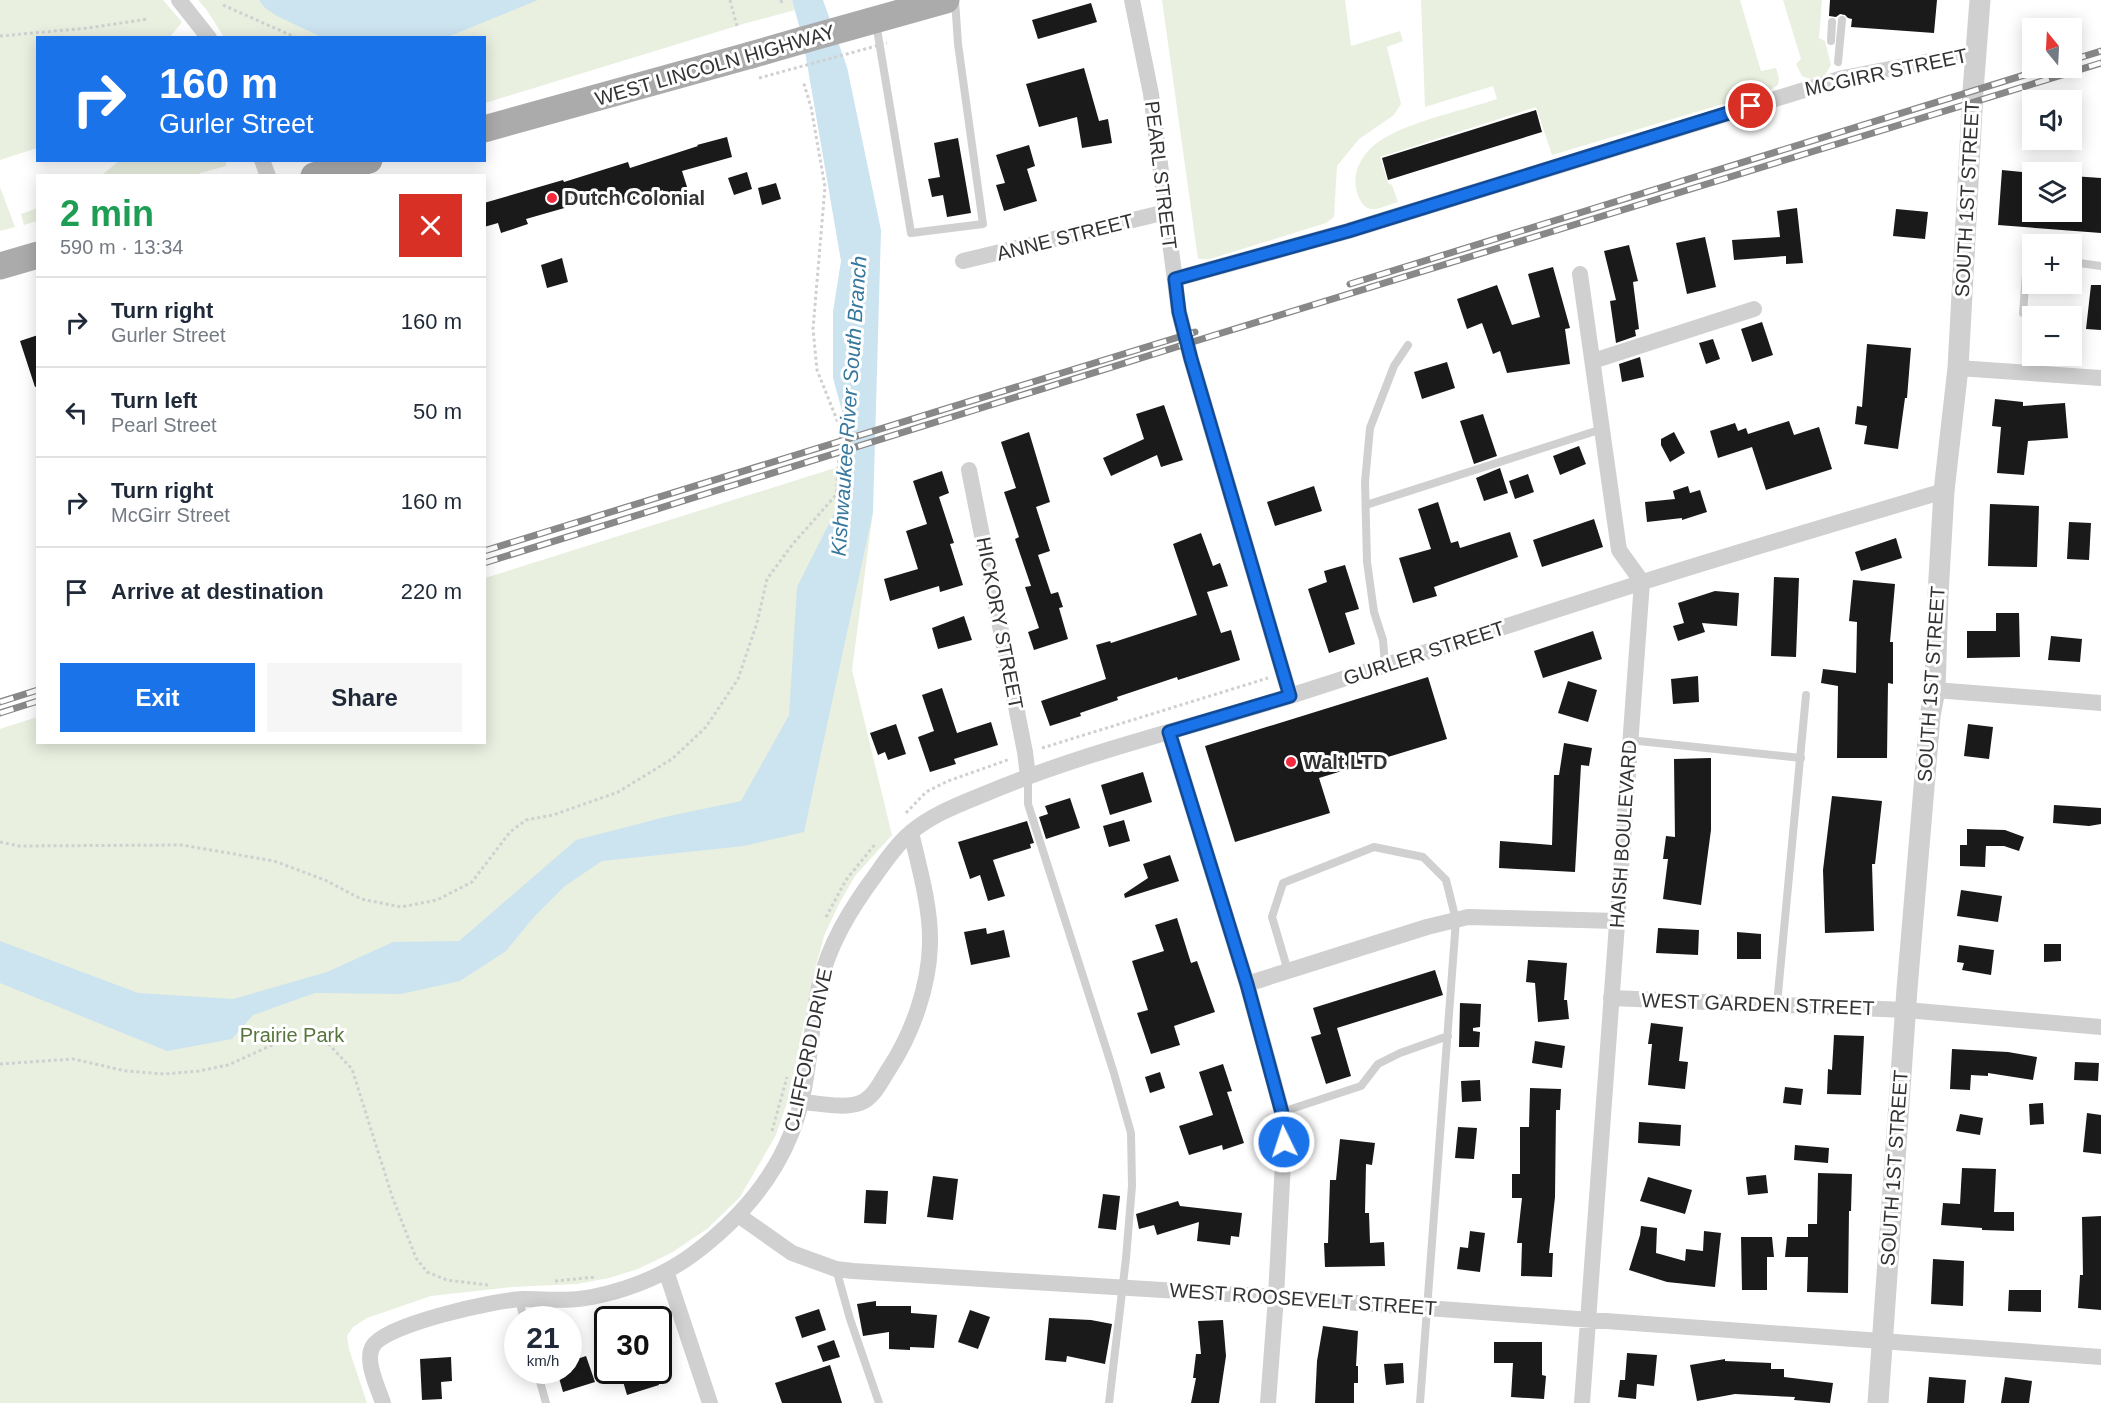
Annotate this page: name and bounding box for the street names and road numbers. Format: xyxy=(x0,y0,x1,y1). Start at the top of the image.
street label: WEST LINCOLN HIGHWAY xyxy=(593,20,837,110)
street label: MCGIRR STREET xyxy=(1803,44,1969,100)
street label: PEARL STREET xyxy=(1141,100,1181,250)
street label: SOUTH 1ST STREET xyxy=(1951,100,1983,298)
street label: ANNE STREET xyxy=(994,209,1136,265)
street label: HICKORY STREET xyxy=(973,535,1027,711)
street label: SOUTH 1ST STREET xyxy=(1913,585,1949,783)
street label: GURLER STREET xyxy=(1341,617,1507,689)
street label: HAISH BOULEVARD xyxy=(1605,739,1641,929)
street label: CLIFFORD DRIVE xyxy=(780,966,836,1134)
street label: WEST GARDEN STREET xyxy=(1641,989,1875,1019)
street label: SOUTH 1ST STREET xyxy=(1876,1069,1912,1267)
street label: WEST ROOSEVELT STREET xyxy=(1169,1279,1437,1319)

